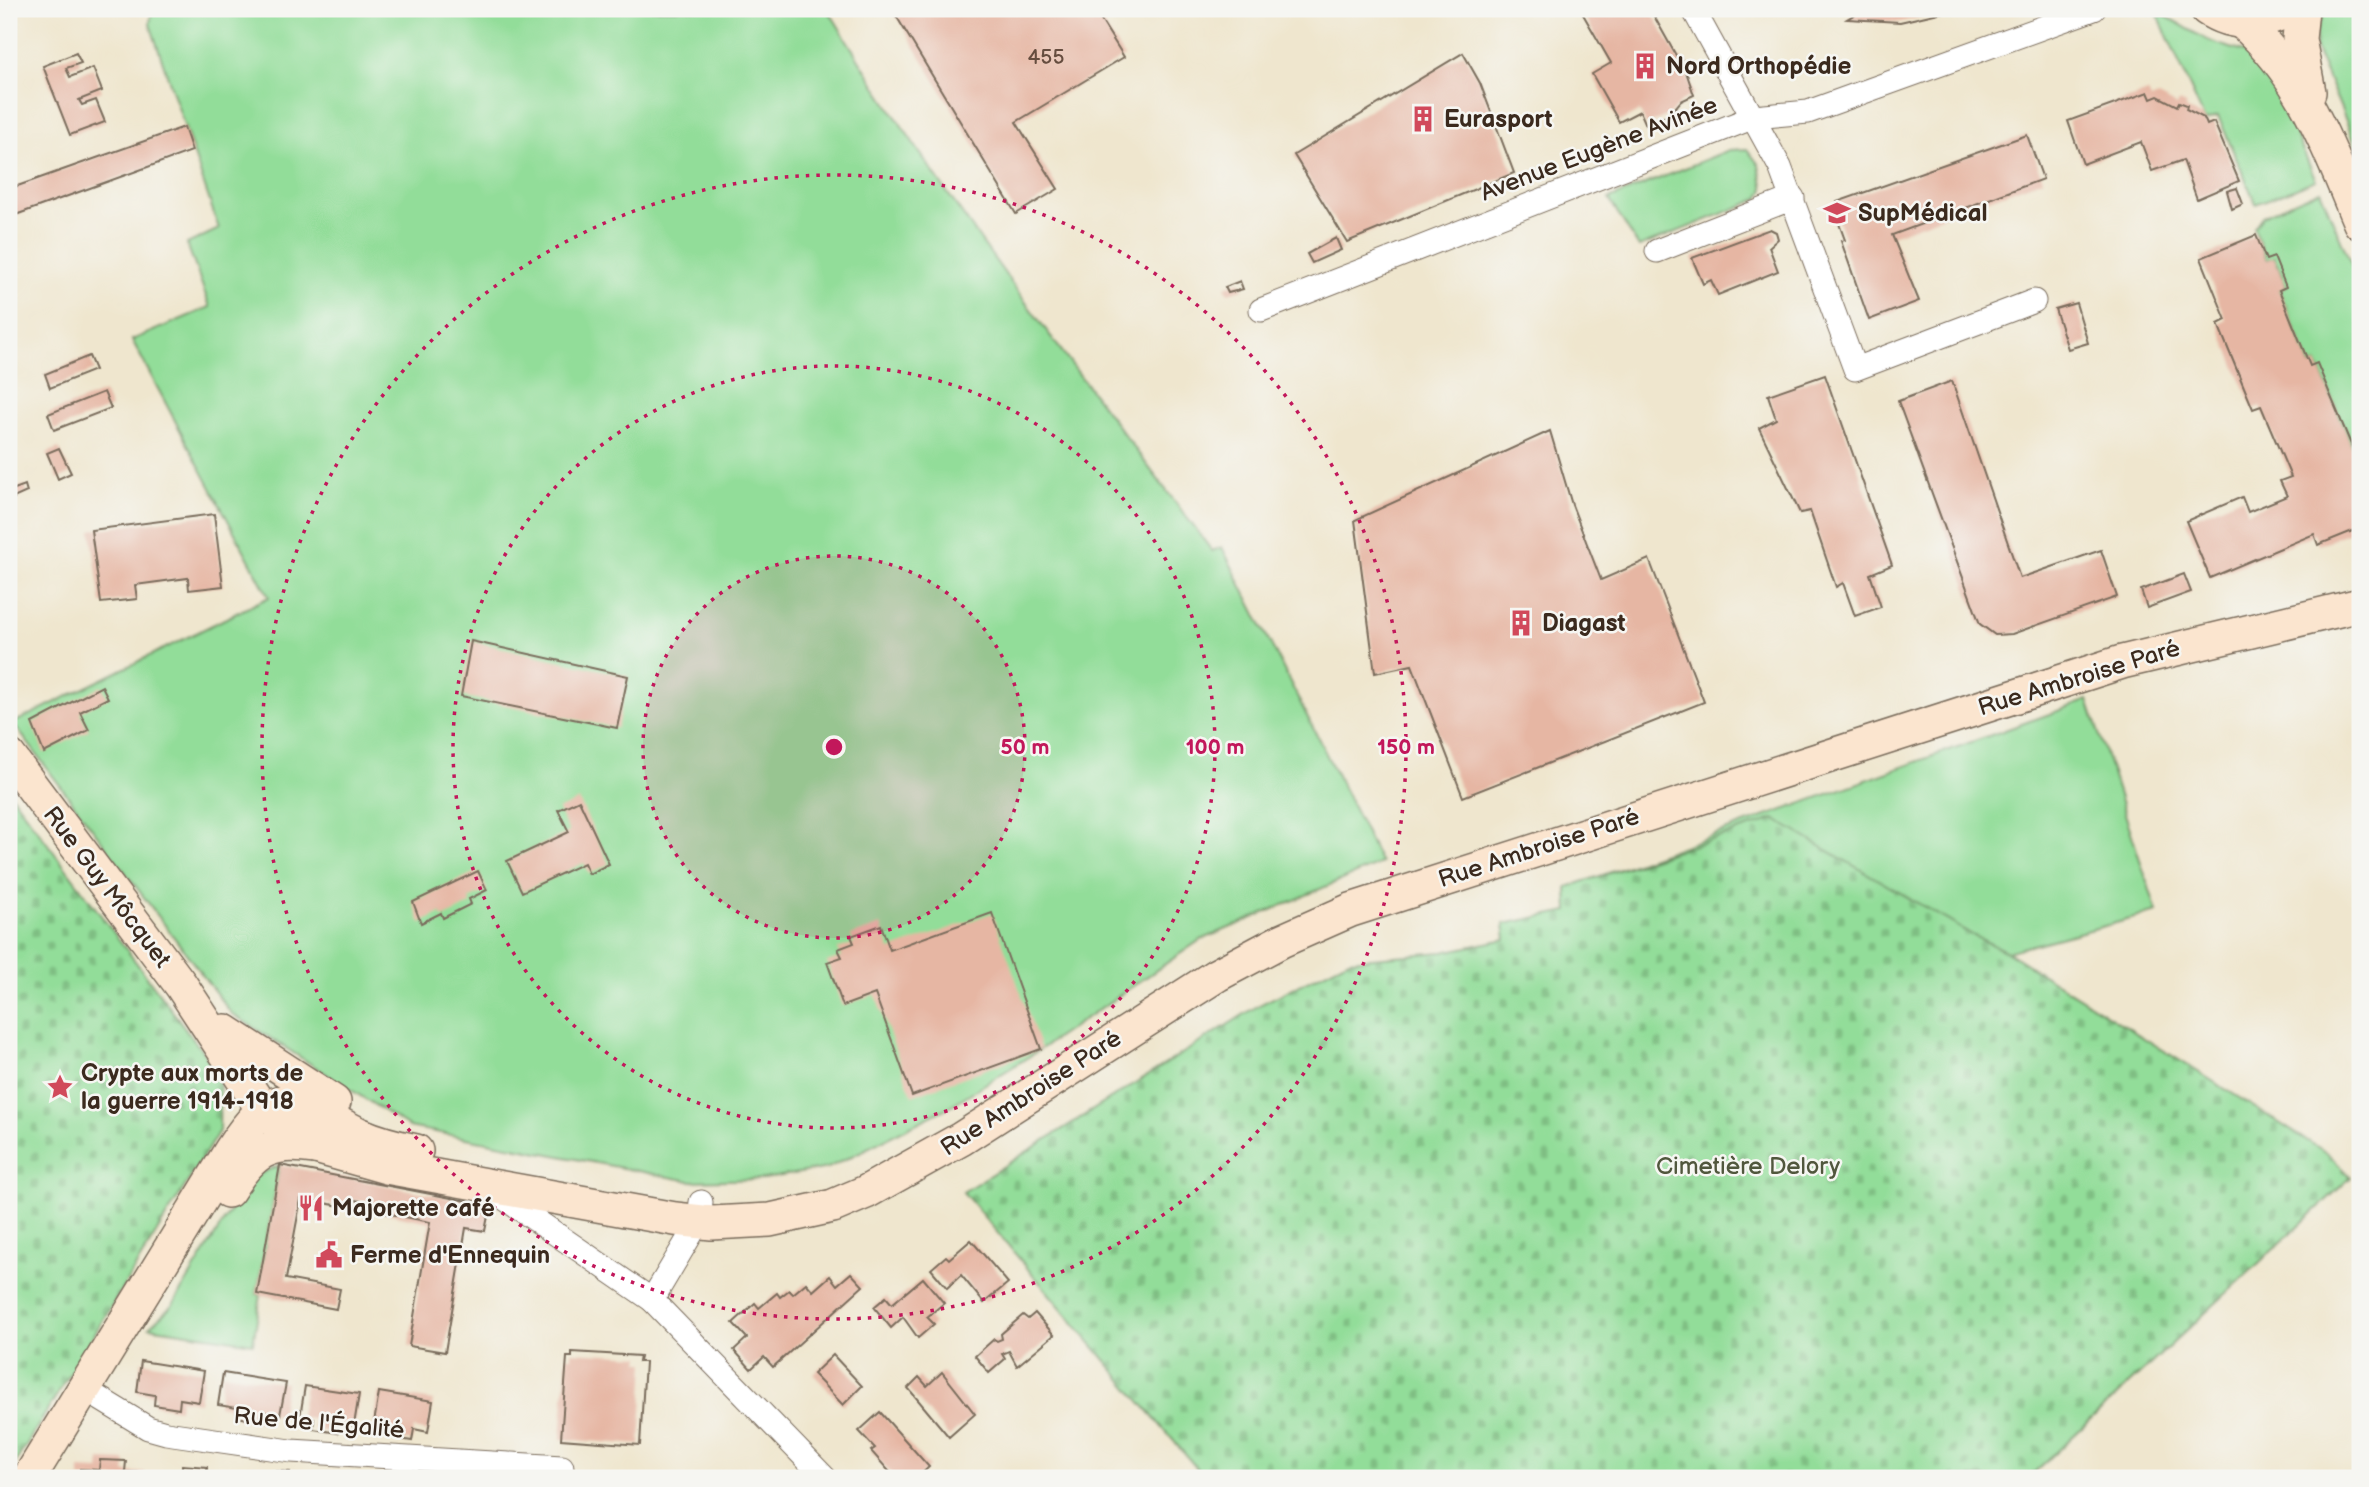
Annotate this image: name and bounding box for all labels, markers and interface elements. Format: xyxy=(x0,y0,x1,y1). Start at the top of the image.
house number: 455 xyxy=(1028,45,1064,70)
building icon: Nord Orthopédie xyxy=(1630,51,1660,81)
place label: Nord Orthopédie xyxy=(1666,52,1851,81)
street label: Avenue Eugène Avinée xyxy=(1476,90,1722,208)
building icon: Eurasport xyxy=(1408,104,1438,134)
place label: Eurasport xyxy=(1444,105,1553,134)
school or university icon: SupMédical xyxy=(1822,198,1852,228)
place label: SupMédical xyxy=(1858,199,1988,228)
building icon: Diagast xyxy=(1506,608,1536,638)
place label: Diagast xyxy=(1542,609,1626,638)
street label: Rue Ambroise Paré xyxy=(1974,633,2184,723)
centre of rings xyxy=(822,735,846,759)
text: 50 m xyxy=(1001,735,1049,760)
text: 100 m xyxy=(1186,735,1244,760)
text: 150 m xyxy=(1377,735,1435,760)
street label: Rue Guy Môcquet xyxy=(37,801,177,974)
street label: Rue Ambroise Paré xyxy=(1435,802,1643,894)
street label: Rue Ambroise Paré xyxy=(935,1024,1127,1162)
place label: Crypte aux morts de la guerre 1914-1918 xyxy=(81,1059,304,1116)
place icon: Crypte aux morts de la guerre 1914-1918 xyxy=(45,1072,75,1102)
park label: Cimetière Delory xyxy=(1656,1152,1840,1181)
restaurant icon: Majorette café xyxy=(296,1193,326,1223)
place label: Majorette café xyxy=(332,1194,495,1223)
public building icon: Ferme d'Ennequin xyxy=(314,1240,344,1270)
place label: Ferme d'Ennequin xyxy=(350,1241,550,1270)
street label: Rue de l'Égalité xyxy=(232,1400,406,1445)

